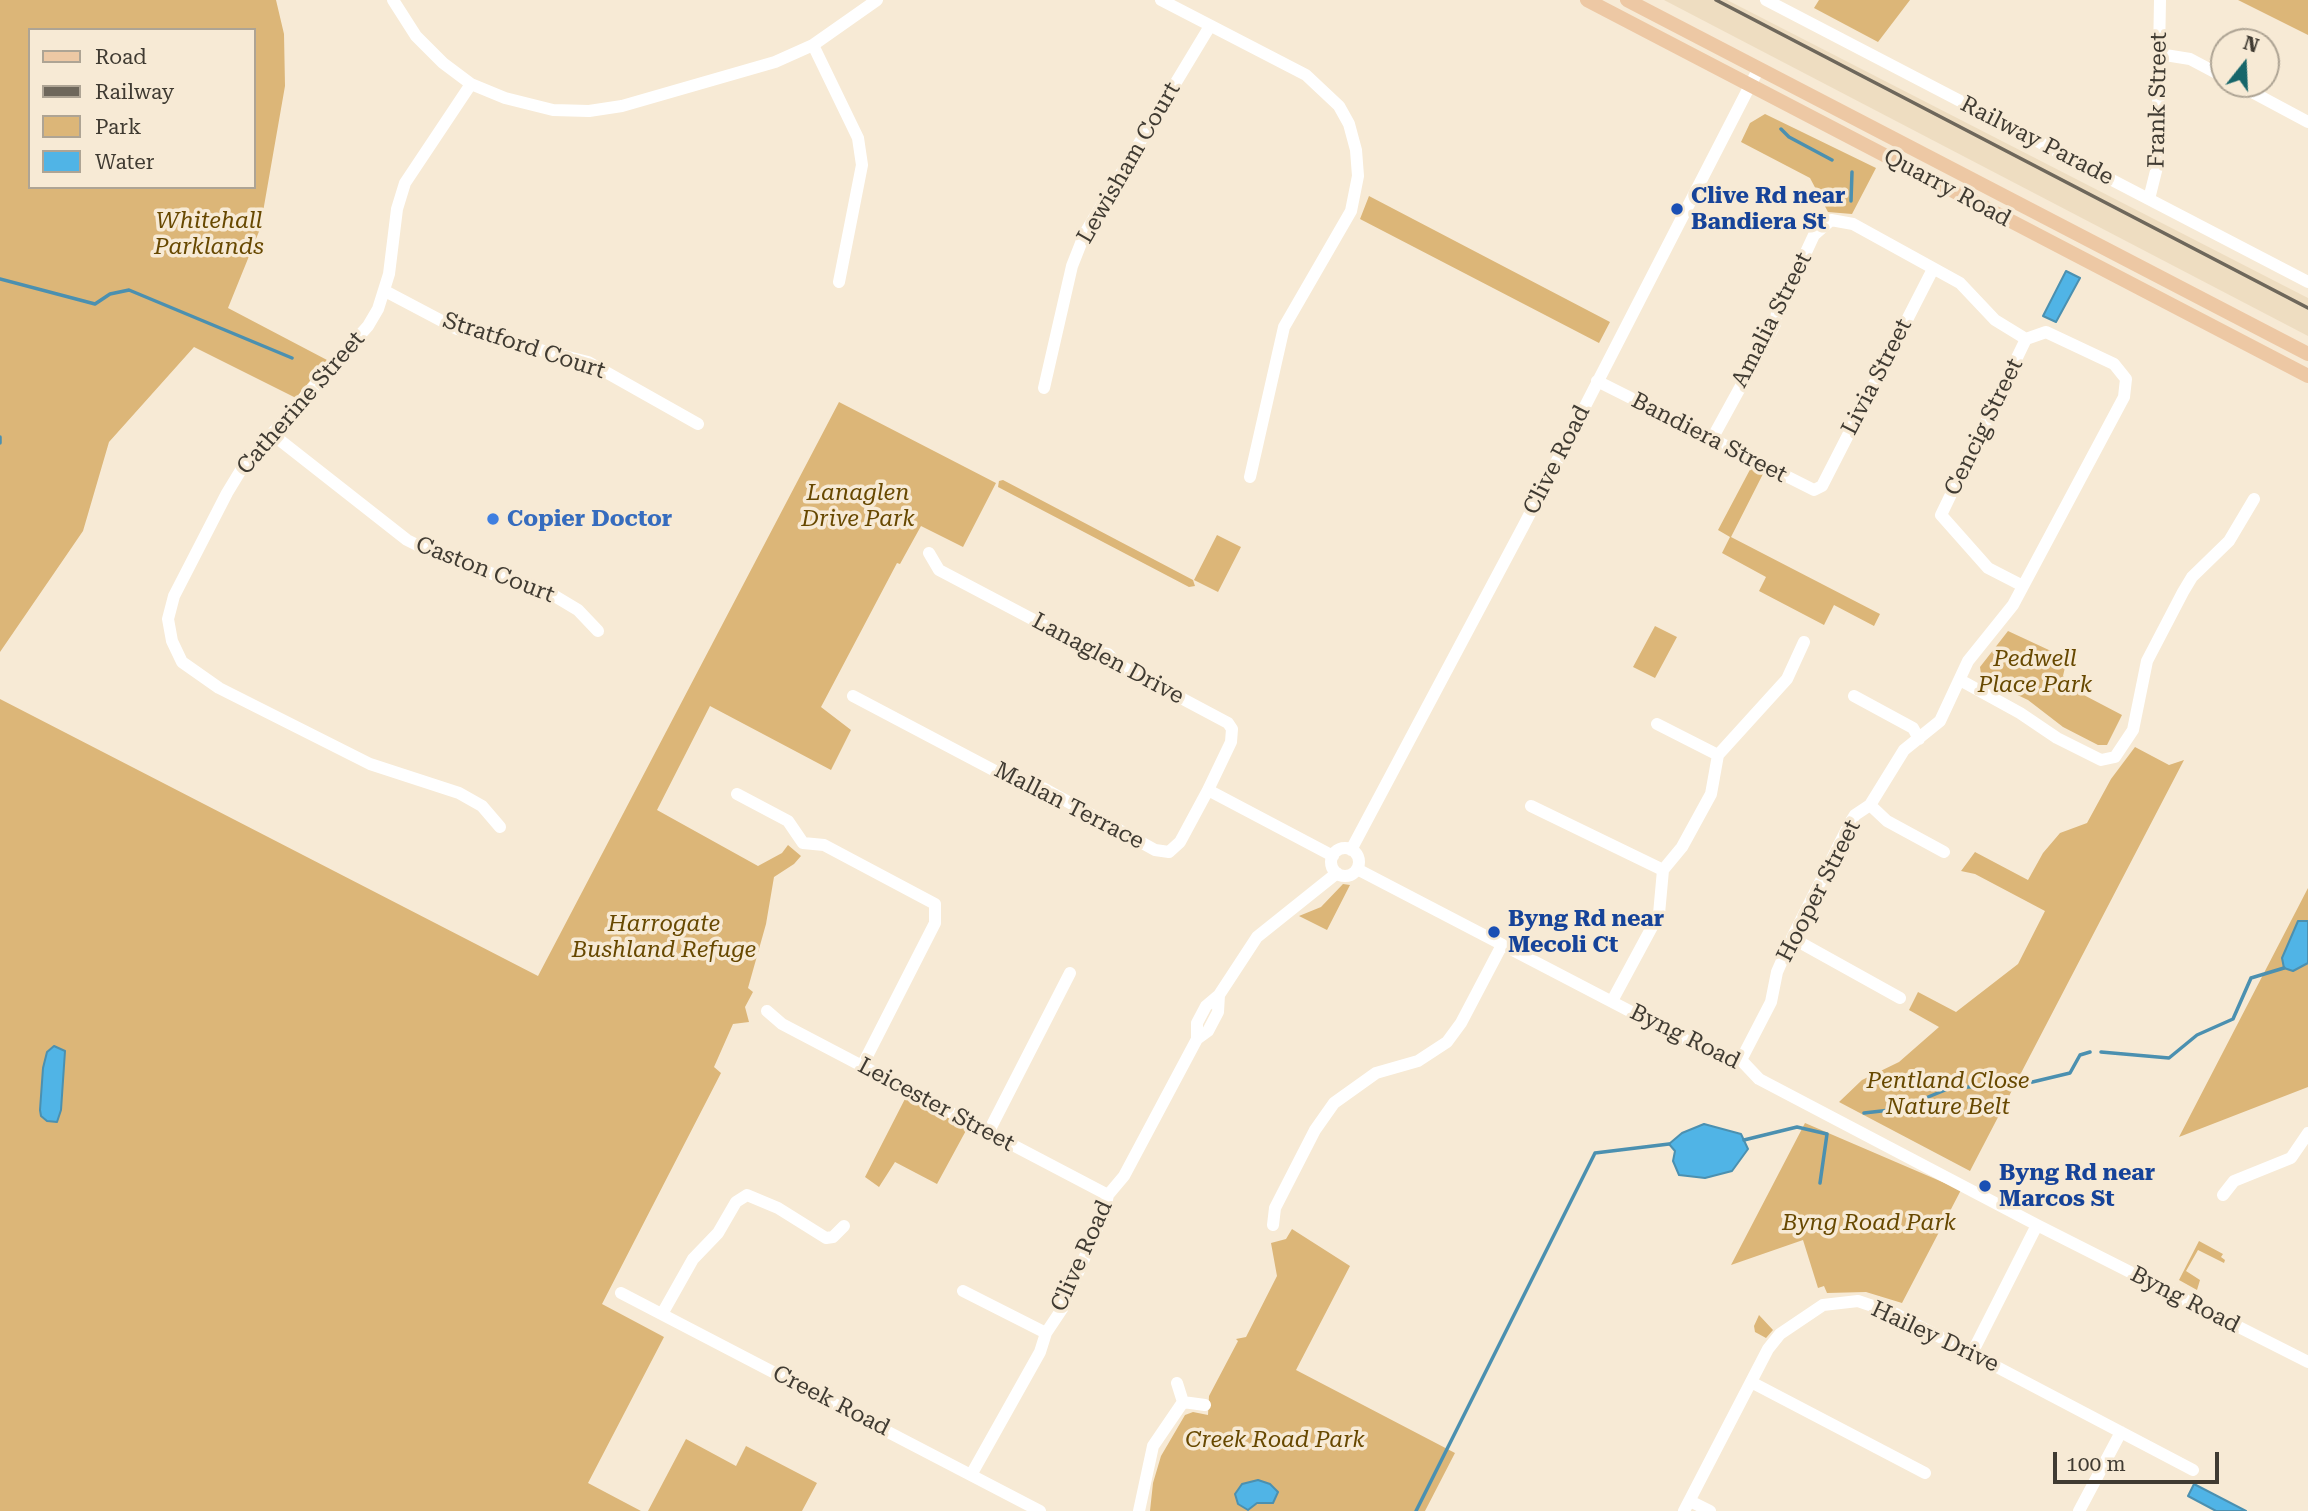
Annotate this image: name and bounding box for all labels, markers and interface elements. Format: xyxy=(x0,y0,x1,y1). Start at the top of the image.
legend xyxy=(28,28,256,189)
north arrow xyxy=(2210,28,2280,98)
text: N xyxy=(2241,31,2262,58)
street label: Frank Street xyxy=(2143,32,2173,168)
text: Road xyxy=(95,45,147,69)
street label: Lewisham Court xyxy=(1072,77,1186,249)
text: Railway xyxy=(95,80,174,104)
street label: Railway Parade xyxy=(1956,91,2118,191)
text: Park xyxy=(95,115,141,139)
street label: Quarry Road xyxy=(1879,143,2015,233)
text: Water xyxy=(95,150,154,174)
place label: Clive Rd near Bandiera St xyxy=(1691,182,1846,236)
marker: Clive Rd near Bandiera St xyxy=(1669,201,1685,217)
park label: Whitehall Parklands xyxy=(154,207,264,261)
street label: Amalia Street xyxy=(1726,248,1818,392)
street label: Stratford Court xyxy=(439,307,609,385)
street label: Livia Street xyxy=(1836,314,1918,440)
street label: Catherine Street xyxy=(231,326,371,480)
street label: Cencig Street xyxy=(1939,354,2029,500)
street label: Bandiera Street xyxy=(1627,387,1791,489)
street label: Clive Road xyxy=(1518,401,1596,519)
park label: Lanaglen Drive Park xyxy=(801,479,915,533)
place label: Copier Doctor xyxy=(507,505,672,533)
marker: Copier Doctor xyxy=(485,511,501,527)
street label: Caston Court xyxy=(412,531,558,609)
street label: Lanaglen Drive xyxy=(1027,607,1189,711)
park label: Pedwell Place Park xyxy=(1978,645,2092,699)
street label: Mallan Terrace xyxy=(989,756,1149,856)
street label: Hooper Street xyxy=(1771,815,1867,967)
place label: Byng Rd near Mecoli Ct xyxy=(1508,905,1664,959)
park label: Harrogate Bushland Refuge xyxy=(572,910,756,964)
marker: Byng Rd near Mecoli Ct xyxy=(1486,924,1502,940)
street label: Byng Road xyxy=(1625,998,1745,1076)
street label: Leicester Street xyxy=(853,1052,1019,1158)
park label: Pentland Close Nature Belt xyxy=(1867,1067,2029,1121)
place label: Byng Rd near Marcos St xyxy=(1999,1159,2155,1213)
marker: Byng Rd near Marcos St xyxy=(1977,1178,1993,1194)
street label: Clive Road xyxy=(1045,1196,1119,1316)
park label: Byng Road Park xyxy=(1782,1209,1956,1237)
street label: Byng Road xyxy=(2126,1261,2244,1339)
street label: Hailey Drive xyxy=(1867,1295,2003,1379)
street label: Creek Road xyxy=(768,1360,894,1442)
park label: Creek Road Park xyxy=(1185,1426,1365,1454)
scale bar xyxy=(2056,1438,2222,1482)
text: 100 m xyxy=(2066,1452,2126,1476)

